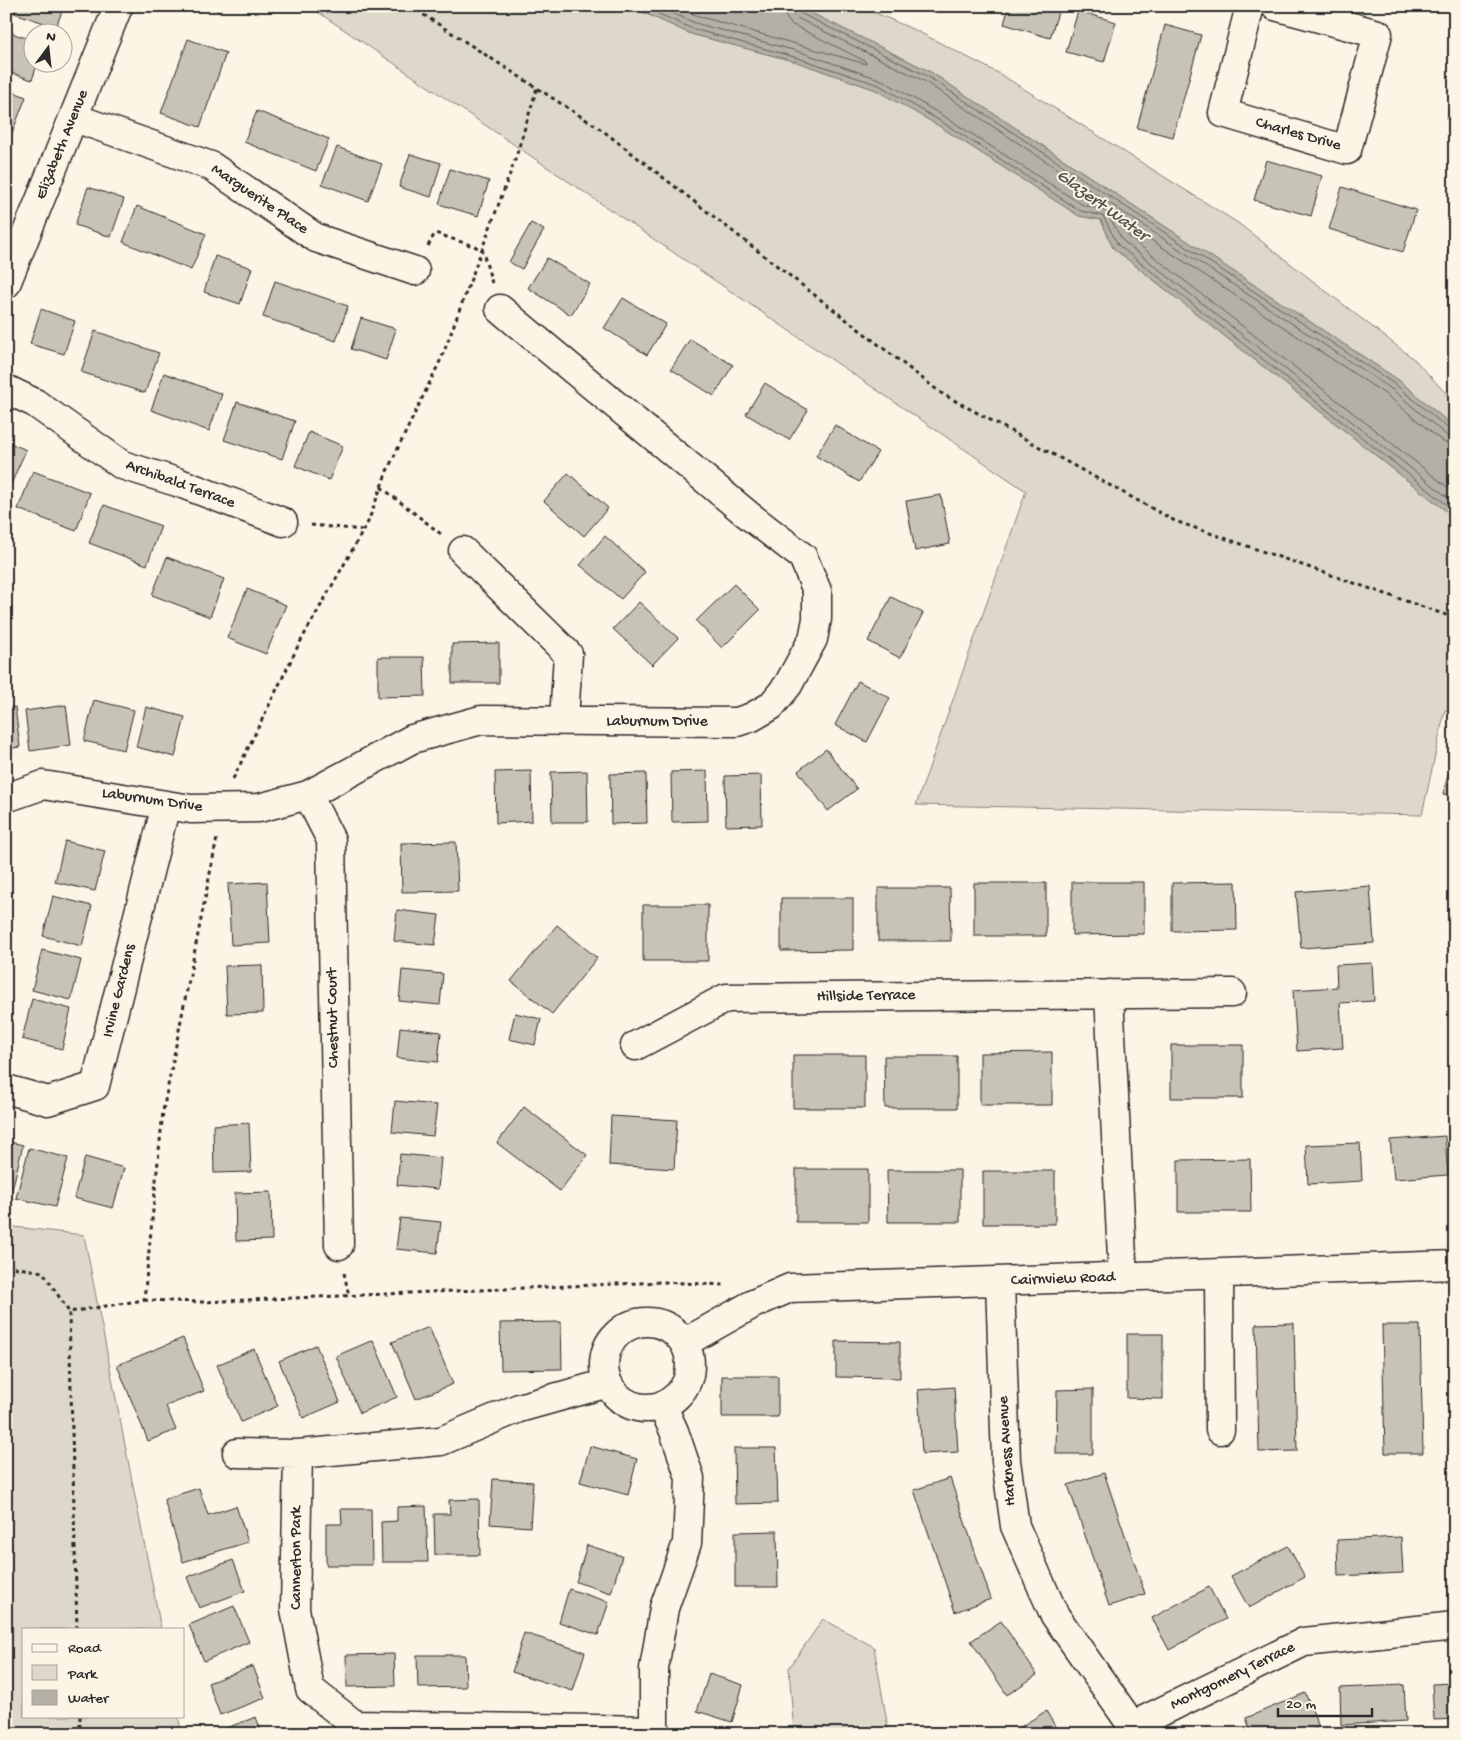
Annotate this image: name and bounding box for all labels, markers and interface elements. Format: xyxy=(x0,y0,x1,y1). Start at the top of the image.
north arrow xyxy=(22,22,72,72)
text: N xyxy=(44,28,57,47)
street label: Elizabeth Avenue xyxy=(32,87,94,203)
street label: Charles Drive xyxy=(1253,114,1344,156)
street label: Marguerite Place xyxy=(207,160,312,240)
water label: Glazert Water xyxy=(1052,166,1155,249)
street label: Archibald Terrace xyxy=(123,456,238,514)
street label: Laburnum Drive xyxy=(606,713,708,732)
street label: Laburnum Drive xyxy=(100,785,204,818)
street label: Irvine Gardens xyxy=(99,941,141,1040)
street label: Chestnut Court xyxy=(324,966,344,1068)
street label: Hillside Terrace xyxy=(816,987,916,1007)
street label: Cairnview Road xyxy=(1011,1269,1117,1291)
street label: Harkness Avenue xyxy=(995,1395,1021,1507)
street label: Cannerton Park xyxy=(288,1504,307,1610)
legend xyxy=(22,1628,185,1718)
street label: Montgomery Terrace xyxy=(1168,1638,1299,1715)
text: Road xyxy=(68,1640,102,1658)
text: Park xyxy=(67,1666,98,1684)
scale bar xyxy=(1278,1685,1372,1717)
text: Water xyxy=(68,1690,110,1708)
text: 20 m xyxy=(1286,1696,1316,1714)

